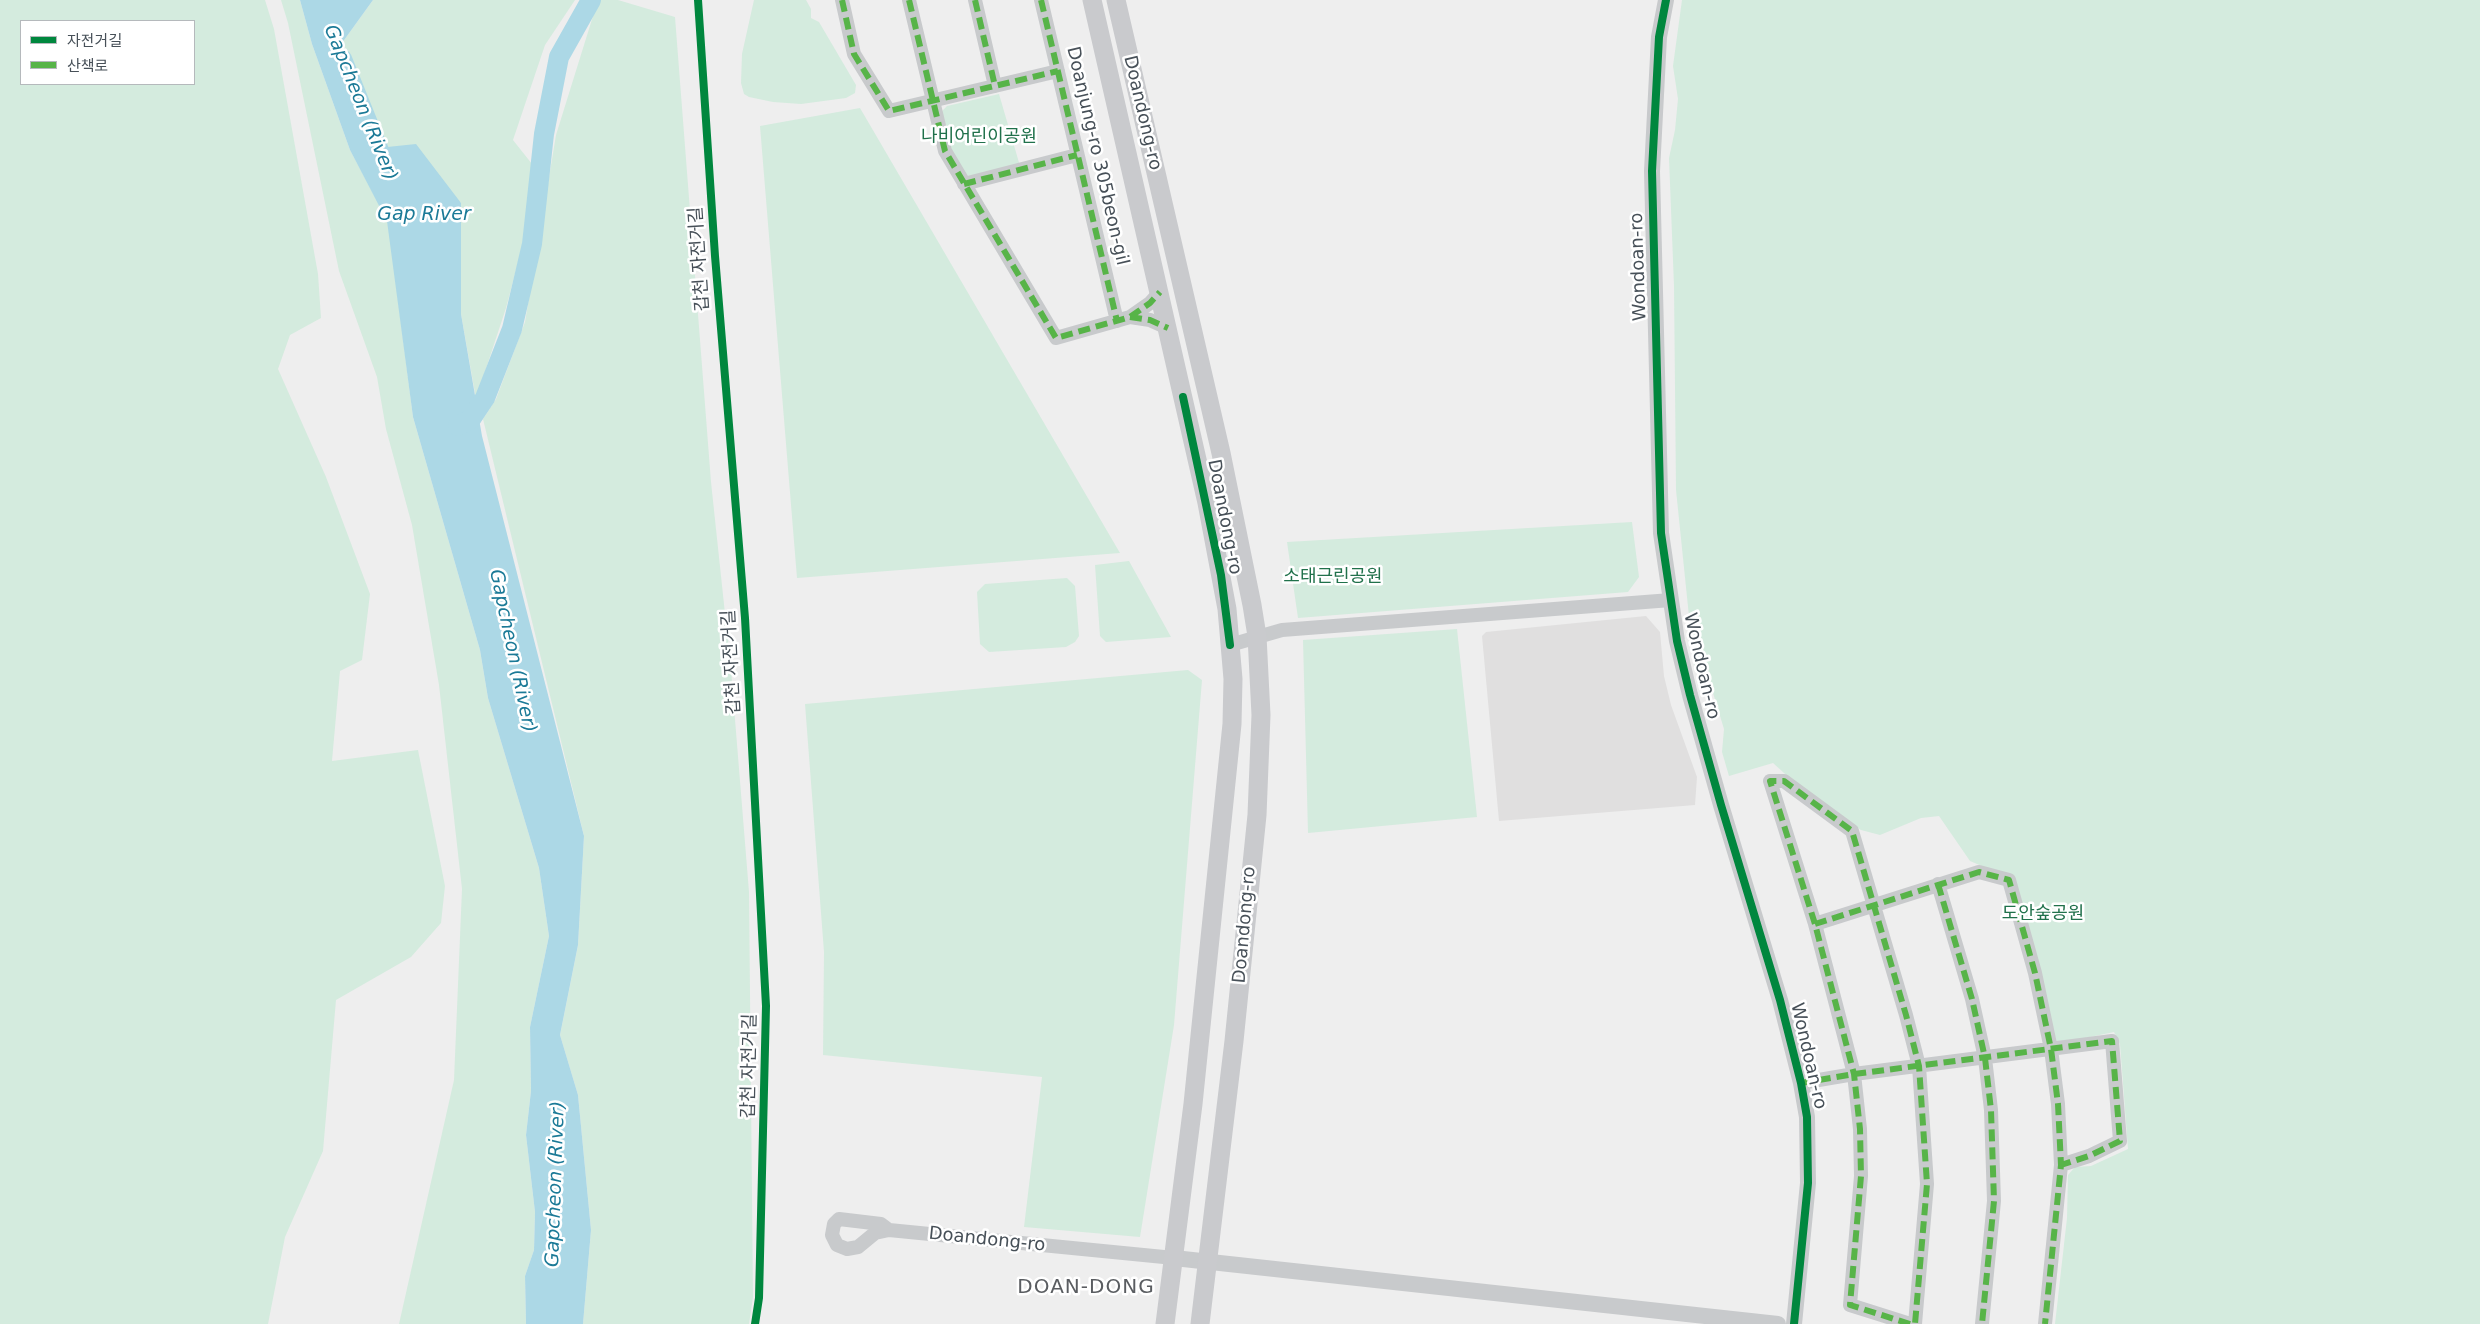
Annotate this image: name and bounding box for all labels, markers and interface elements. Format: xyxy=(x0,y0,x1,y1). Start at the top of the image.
legend xyxy=(20,20,195,85)
water label: Gapcheon (River) xyxy=(318,22,402,184)
text: 자전거길 xyxy=(67,32,122,50)
street label: Doanjung-ro 305beon-gil xyxy=(1061,44,1133,268)
street label: Doandong-ro xyxy=(1118,54,1166,172)
text: 산책로 xyxy=(67,57,108,75)
park label: 나비어린이공원 xyxy=(921,126,1037,148)
water label: Gap River xyxy=(377,204,471,226)
street label: 갑천 자전거길 xyxy=(686,206,714,312)
street label: Wondoan-ro xyxy=(1626,212,1652,322)
street label: Doandong-ro xyxy=(1202,457,1246,577)
park label: 소태근린공원 xyxy=(1283,566,1383,588)
water label: Gapcheon (River) xyxy=(484,567,540,735)
street label: 갑천 자전거길 xyxy=(718,609,746,715)
street label: Wondoan-ro xyxy=(1678,611,1724,721)
street label: Doandong-ro xyxy=(1229,866,1261,984)
park label: 도안숲공원 xyxy=(2002,903,2084,925)
street label: Wondoan-ro xyxy=(1785,1001,1831,1111)
street label: 갑천 자전거길 xyxy=(738,1013,762,1119)
water label: Gapcheon (River) xyxy=(542,1100,570,1268)
street label: Doandong-ro xyxy=(928,1223,1046,1257)
district label: DOAN-DONG xyxy=(1016,1276,1156,1300)

